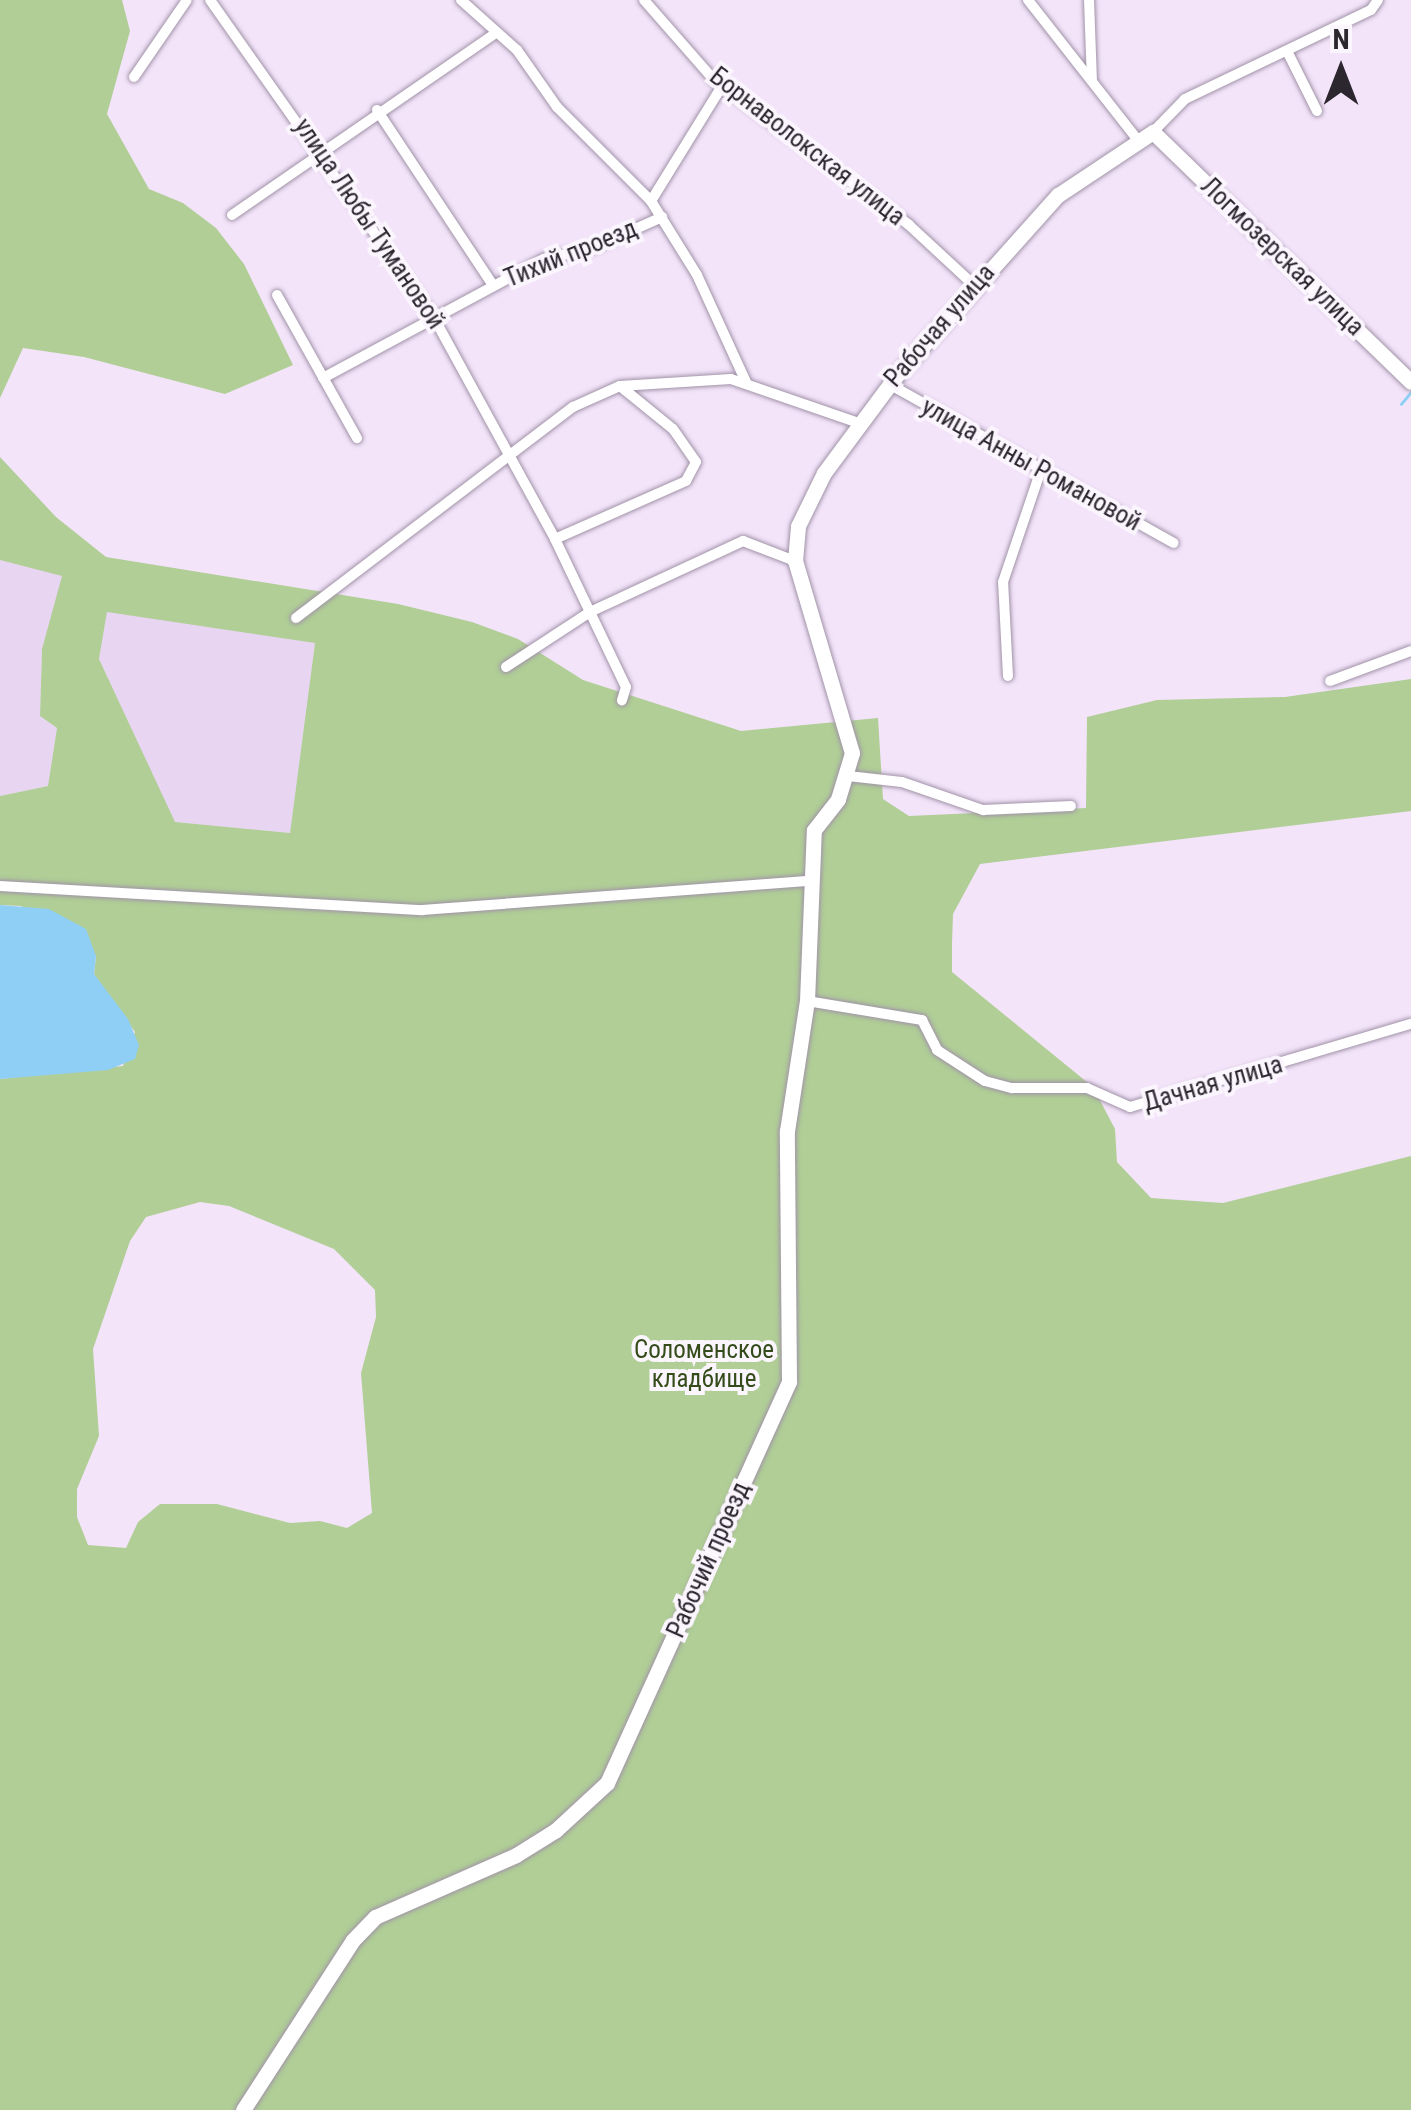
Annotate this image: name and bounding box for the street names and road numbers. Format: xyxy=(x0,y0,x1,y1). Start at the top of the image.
street label: Борнаволокская улица xyxy=(704,62,910,232)
street label: улица Любы Тумановой xyxy=(287,113,451,335)
street label: Логмозерская улица xyxy=(1194,172,1370,342)
street label: Тихий проезд xyxy=(500,214,642,294)
street label: Рабочая улица xyxy=(879,259,1001,393)
street label: улица Анны Романовой xyxy=(916,392,1146,538)
street label: Дачная улица xyxy=(1140,1050,1286,1118)
street label: Рабочий проезд xyxy=(661,1477,757,1643)

